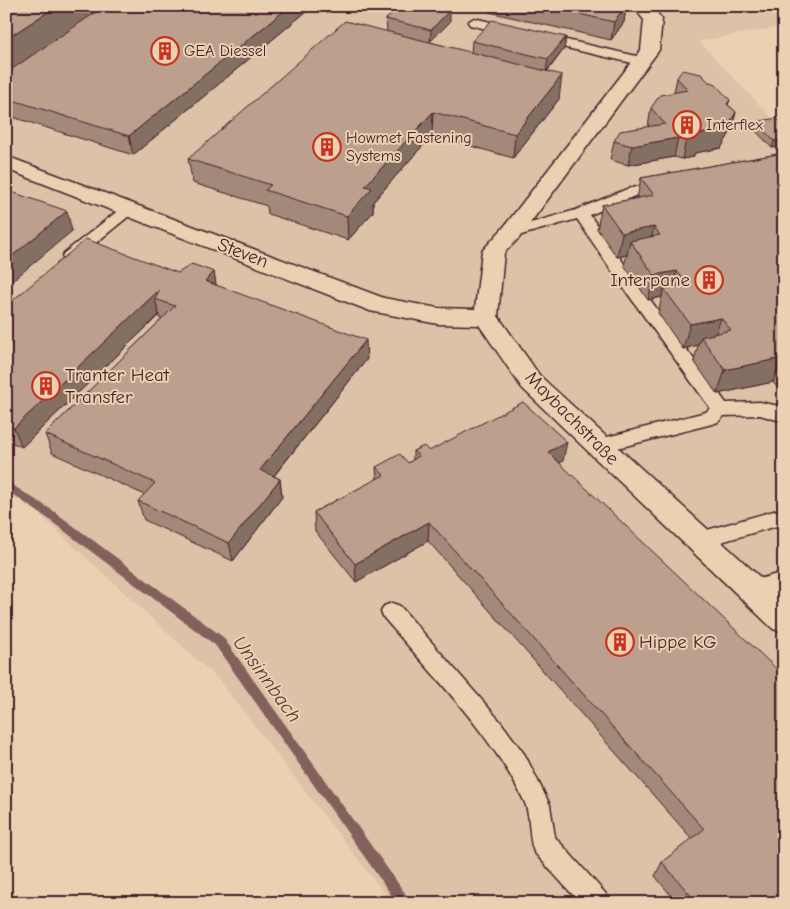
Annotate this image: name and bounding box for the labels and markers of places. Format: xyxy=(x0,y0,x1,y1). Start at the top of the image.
building icon: GEA Diessel xyxy=(150,36,180,66)
place label: GEA Diessel xyxy=(184,42,266,60)
building icon: Interflex xyxy=(672,110,702,140)
place label: Interflex xyxy=(706,116,764,134)
place label: Howmet Fastening Systems xyxy=(346,129,472,165)
building icon: Howmet Fastening Systems xyxy=(312,132,342,162)
building icon: Interpane xyxy=(694,265,724,295)
place label: Interpane xyxy=(610,269,690,291)
place label: Tranter Heat Transfer xyxy=(65,364,170,408)
building icon: Tranter Heat Transfer xyxy=(31,371,61,401)
building icon: Hippe KG xyxy=(605,627,635,657)
place label: Hippe KG xyxy=(639,631,717,653)

